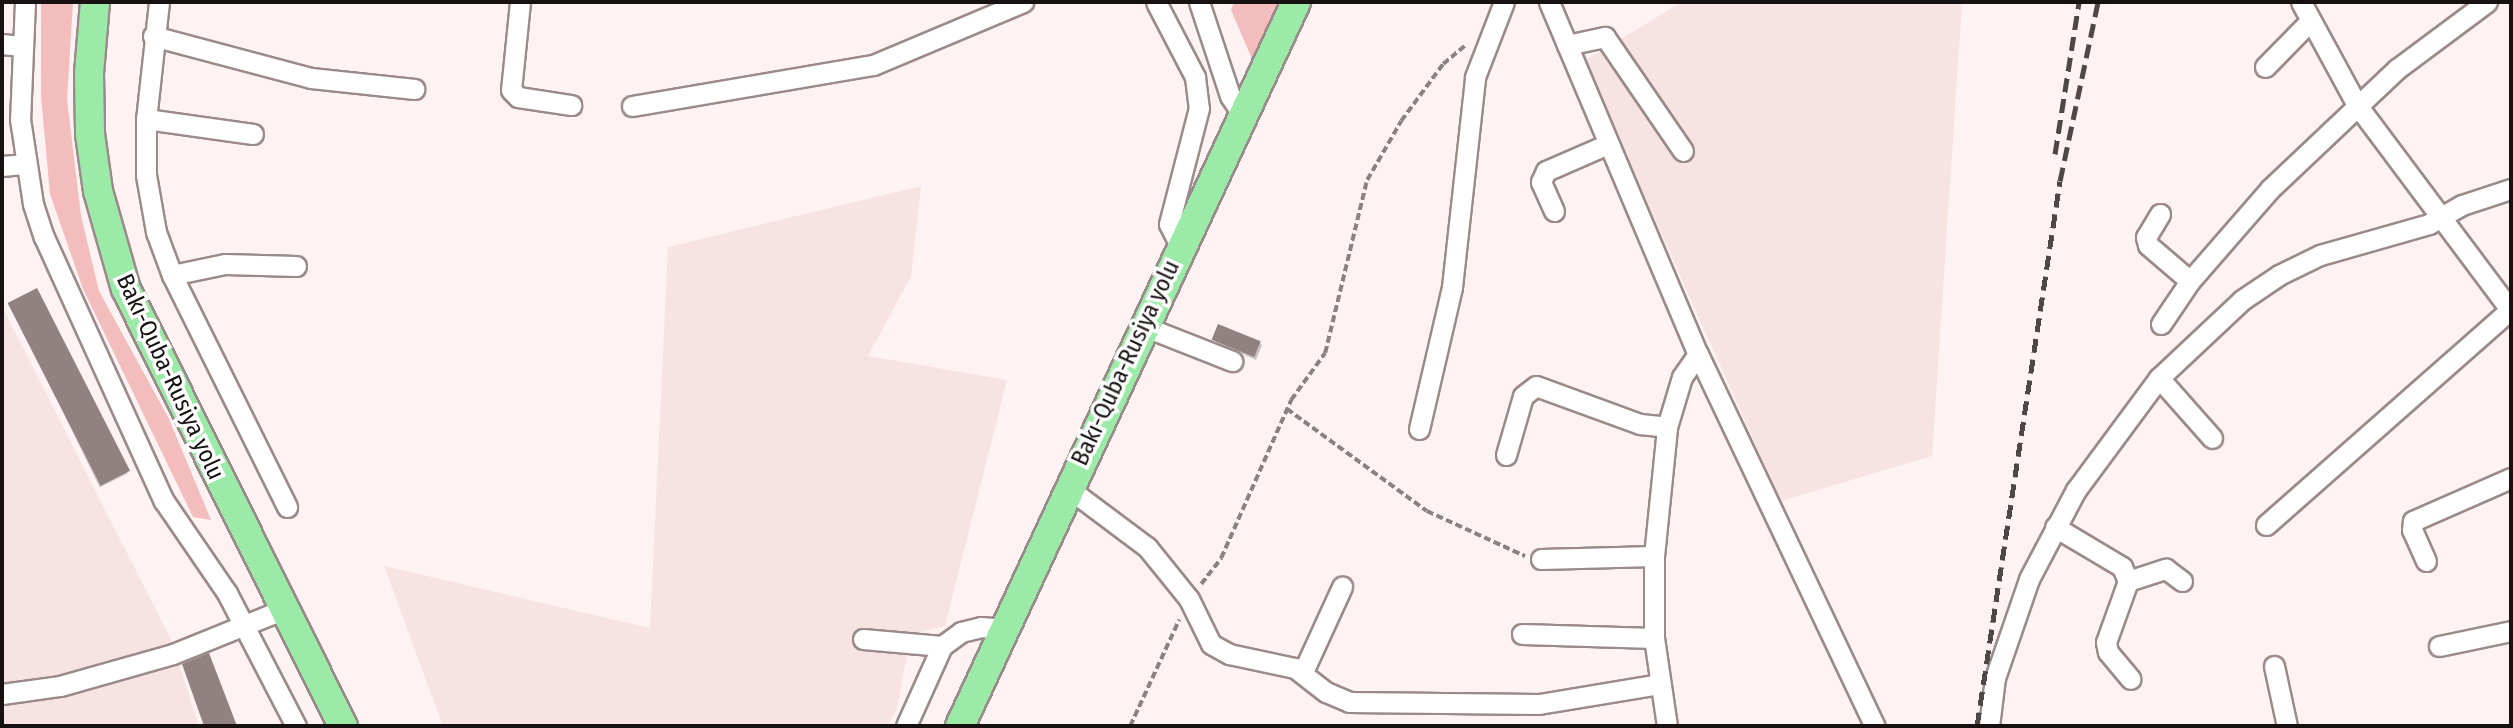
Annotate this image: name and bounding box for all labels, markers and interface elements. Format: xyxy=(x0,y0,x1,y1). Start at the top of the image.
street label: Bakı-Quba-Rusiya yolu xyxy=(1066,256,1186,470)
street label: Bakı-Quba-Rusiya yolu xyxy=(110,270,230,484)

